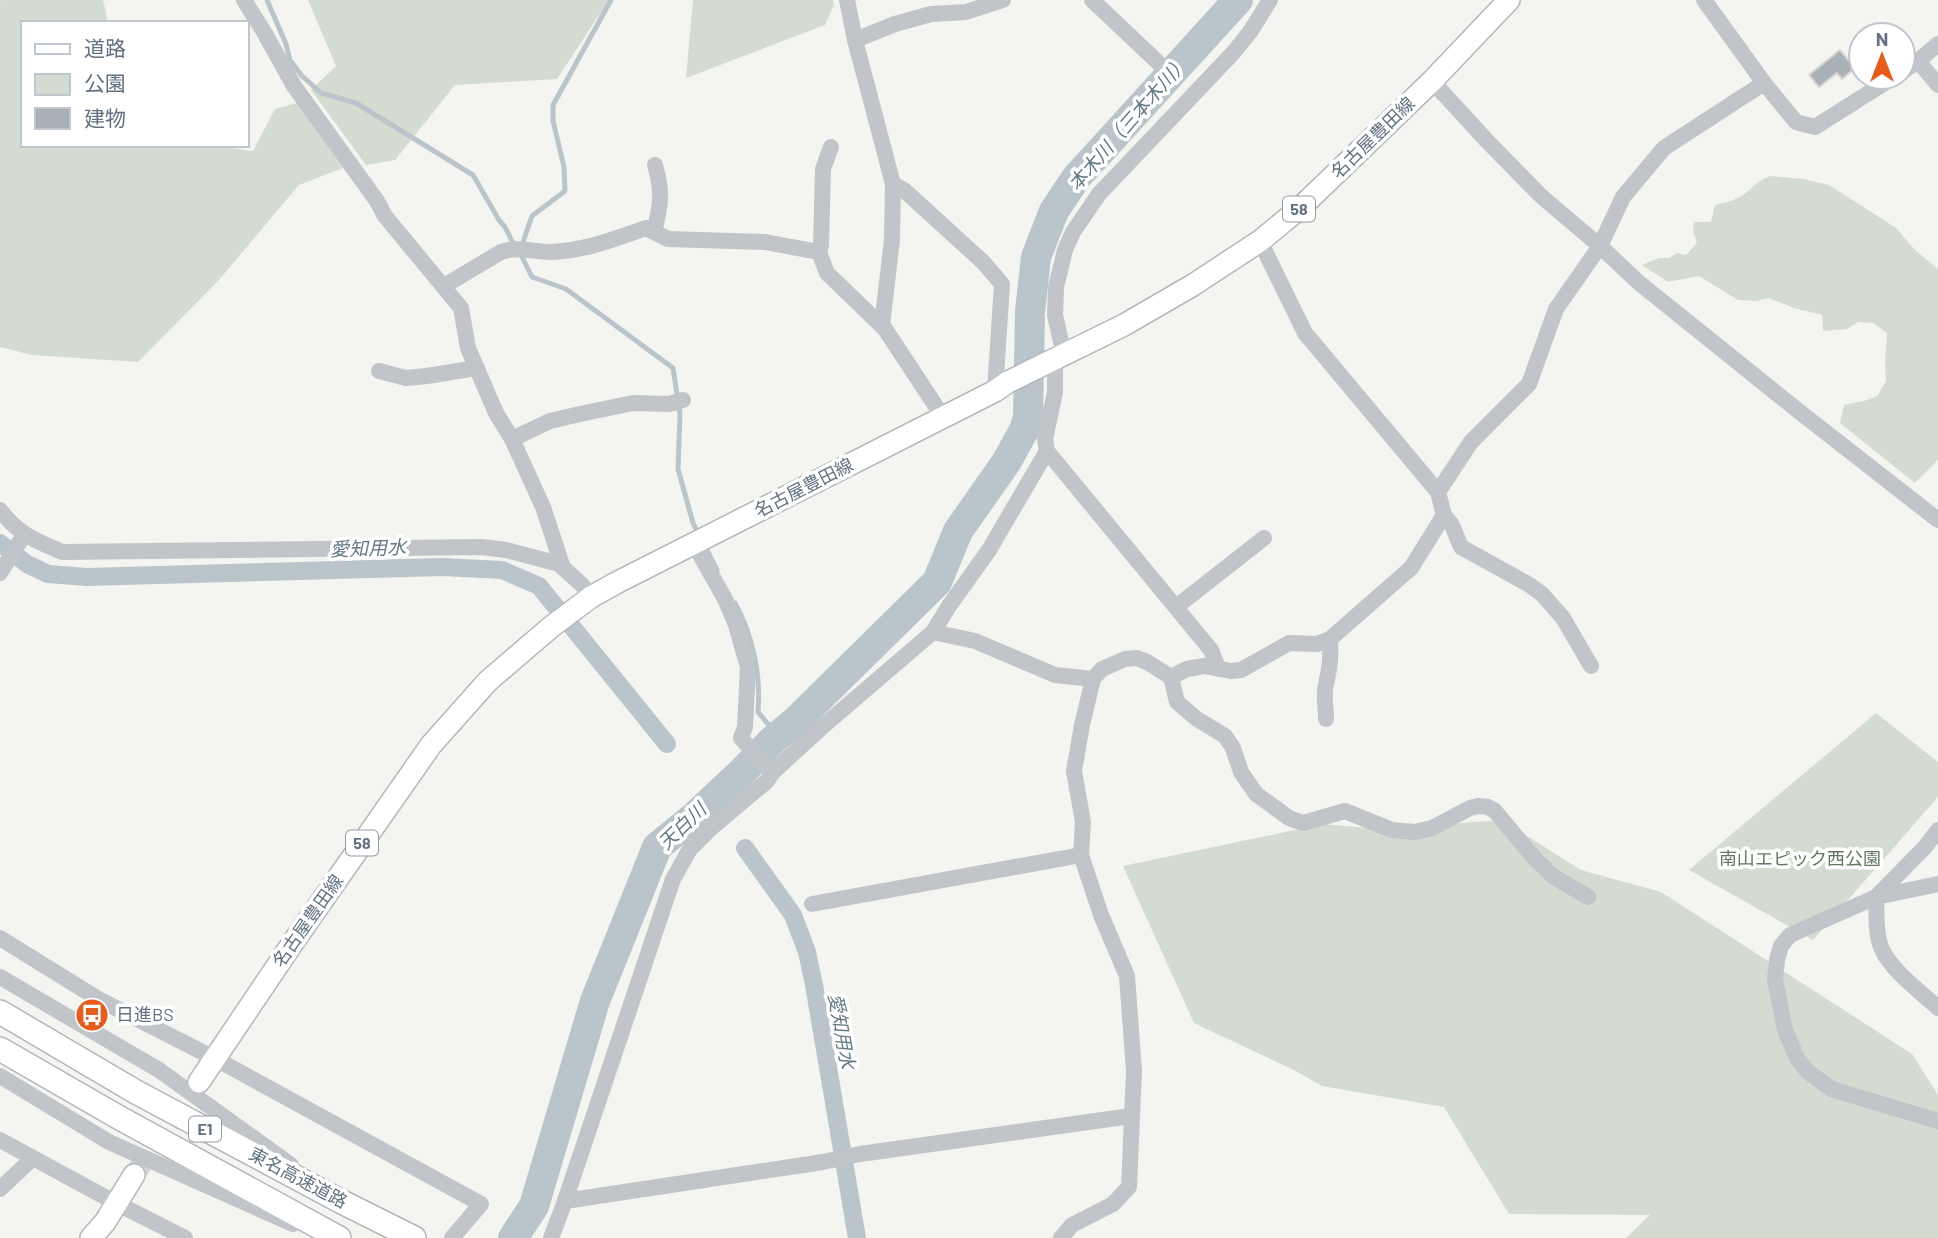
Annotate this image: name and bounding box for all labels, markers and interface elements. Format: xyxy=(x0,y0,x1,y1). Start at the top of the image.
legend xyxy=(21,21,248,147)
north arrow xyxy=(1847,21,1917,91)
text: N xyxy=(1876,27,1888,50)
text: 道路 xyxy=(84,35,126,60)
water label: 本木川（三本木川） xyxy=(1063,51,1192,195)
text: 公園 xyxy=(84,70,126,95)
street label: 名古屋豊田線 xyxy=(1326,92,1419,183)
text: 建物 xyxy=(84,105,126,130)
road number: 58 xyxy=(1283,196,1315,222)
street label: 名古屋豊田線 xyxy=(750,453,857,521)
water label: 愛知用水 xyxy=(330,535,408,560)
water label: 天白川 xyxy=(653,796,712,854)
road number: 58 xyxy=(346,830,378,856)
park label: 南山エピック西公園 xyxy=(1719,847,1881,869)
street label: 名古屋豊田線 xyxy=(267,870,347,971)
water label: 愛知用水 xyxy=(825,991,861,1072)
bus stop icon: 日進BS xyxy=(73,996,111,1034)
place label: 日進BS xyxy=(116,1003,174,1025)
road number: E1 xyxy=(189,1116,221,1142)
street label: 東名高速道路 xyxy=(246,1142,351,1212)

